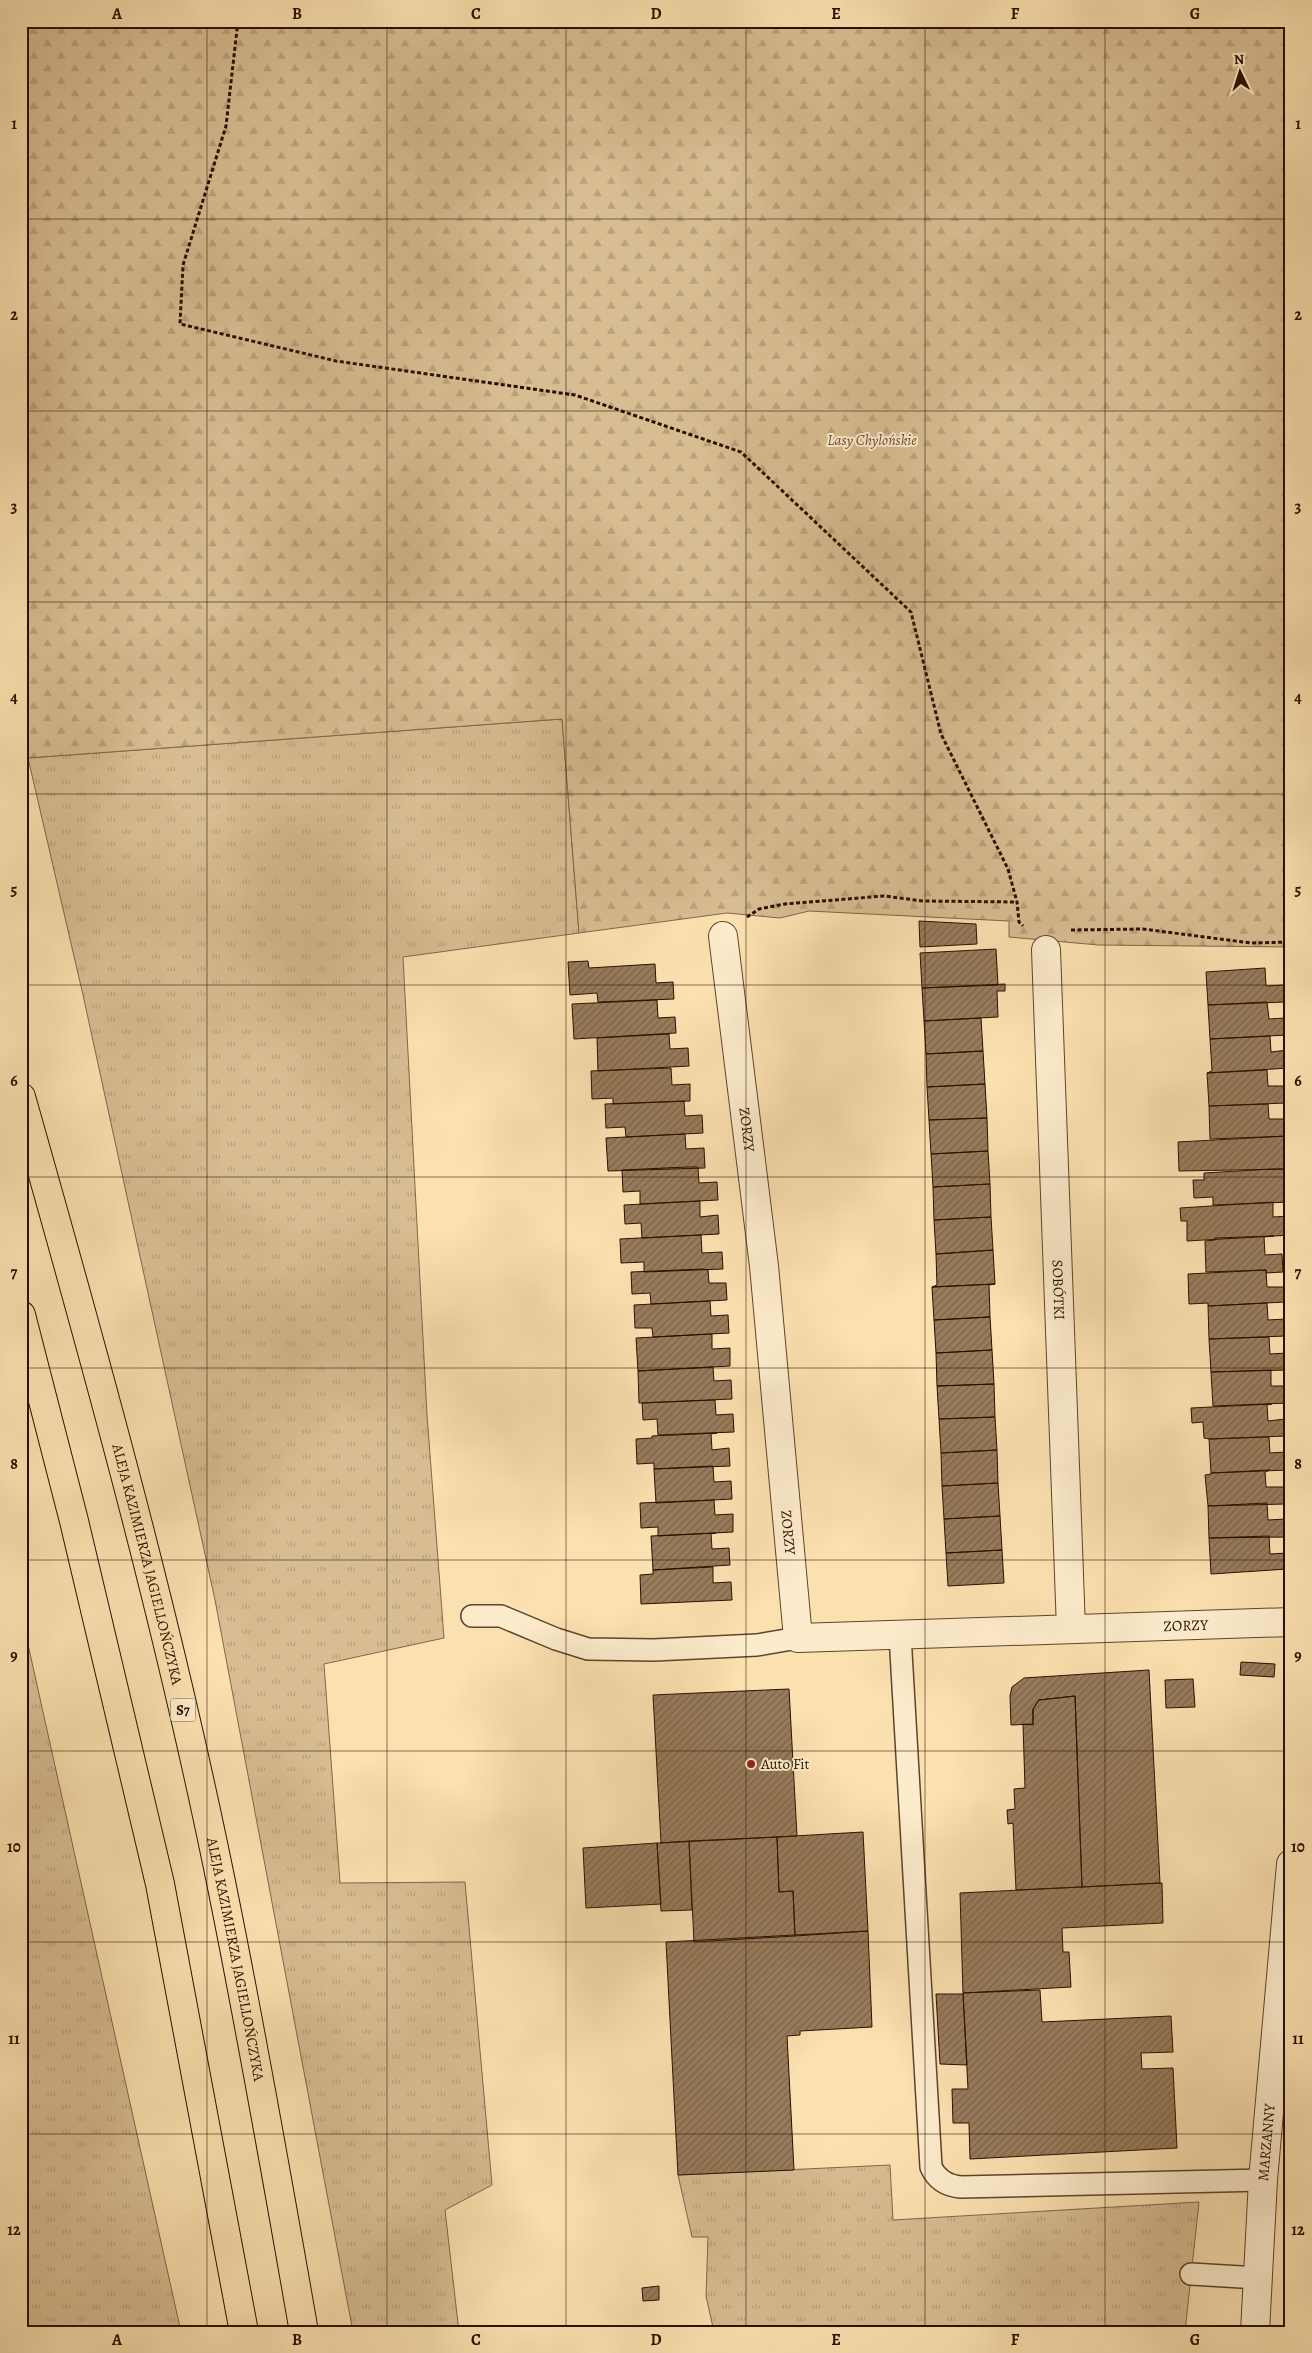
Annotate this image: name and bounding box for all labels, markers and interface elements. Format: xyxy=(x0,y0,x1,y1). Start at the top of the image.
text: A xyxy=(111,3,123,25)
text: B xyxy=(292,3,302,25)
text: C xyxy=(471,3,481,25)
text: D xyxy=(650,3,662,25)
text: E xyxy=(831,3,841,25)
text: F xyxy=(1011,3,1020,25)
text: G xyxy=(1190,3,1200,25)
north arrow xyxy=(1214,48,1264,98)
text: N xyxy=(1233,50,1245,69)
text: 1 xyxy=(11,113,17,135)
text: 1 xyxy=(1295,113,1301,135)
text: 2 xyxy=(10,304,18,326)
text: 2 xyxy=(1294,304,1302,326)
park label: Lasy Chylońskie xyxy=(827,430,917,450)
text: 3 xyxy=(11,496,18,518)
text: 3 xyxy=(1295,496,1302,518)
text: 4 xyxy=(10,687,18,709)
text: 4 xyxy=(1294,687,1302,709)
text: 5 xyxy=(11,879,18,901)
text: 5 xyxy=(1295,879,1302,901)
text: 6 xyxy=(10,1070,18,1092)
text: 6 xyxy=(1294,1070,1302,1092)
street label: ZORZY xyxy=(734,1106,760,1154)
street label: SOBÓTKI xyxy=(1047,1259,1070,1320)
text: 7 xyxy=(11,1262,18,1284)
text: 7 xyxy=(1295,1262,1302,1284)
street label: ALEJA KAZIMIERZA JAGIELLOŃCZYKA xyxy=(107,1441,187,1687)
text: 8 xyxy=(10,1453,18,1475)
text: 8 xyxy=(1294,1453,1302,1475)
street label: ZORZY xyxy=(776,1509,800,1556)
street label: ZORZY xyxy=(1163,1615,1209,1636)
text: 9 xyxy=(10,1645,18,1667)
text: 9 xyxy=(1294,1645,1302,1667)
road number: S7 xyxy=(170,1698,196,1722)
place label: Auto Fit xyxy=(760,1754,810,1774)
marker: Auto Fit xyxy=(745,1758,757,1770)
street label: ALEJA KAZIMIERZA JAGIELLOŃCZYKA xyxy=(202,1835,269,2083)
text: 10 xyxy=(7,1836,21,1858)
text: 10 xyxy=(1291,1836,1305,1858)
text: 11 xyxy=(8,2028,20,2050)
text: 11 xyxy=(1292,2028,1304,2050)
street label: MARZANNY xyxy=(1253,2102,1280,2182)
text: 12 xyxy=(7,2219,21,2241)
text: 12 xyxy=(1291,2219,1305,2241)
text: A xyxy=(111,2329,123,2351)
text: B xyxy=(292,2329,302,2351)
text: C xyxy=(471,2329,481,2351)
text: D xyxy=(650,2329,662,2351)
text: E xyxy=(831,2329,841,2351)
text: F xyxy=(1011,2329,1020,2351)
text: G xyxy=(1190,2329,1200,2351)

